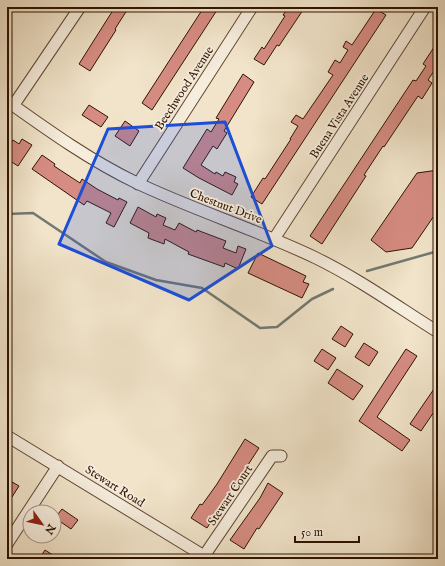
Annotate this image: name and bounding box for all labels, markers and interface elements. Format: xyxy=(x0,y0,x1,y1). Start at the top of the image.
street label: Beechwood Avenue xyxy=(152,43,217,133)
street label: Buena Vista Avenue xyxy=(307,71,373,161)
street label: Chestnut Drive xyxy=(188,186,264,227)
street label: Stewart Road xyxy=(82,462,148,511)
street label: Stewart Court xyxy=(205,462,256,528)
north arrow xyxy=(22,504,62,544)
scale bar xyxy=(295,518,359,544)
text: N xyxy=(41,520,59,537)
text: 50 m xyxy=(301,525,323,540)

